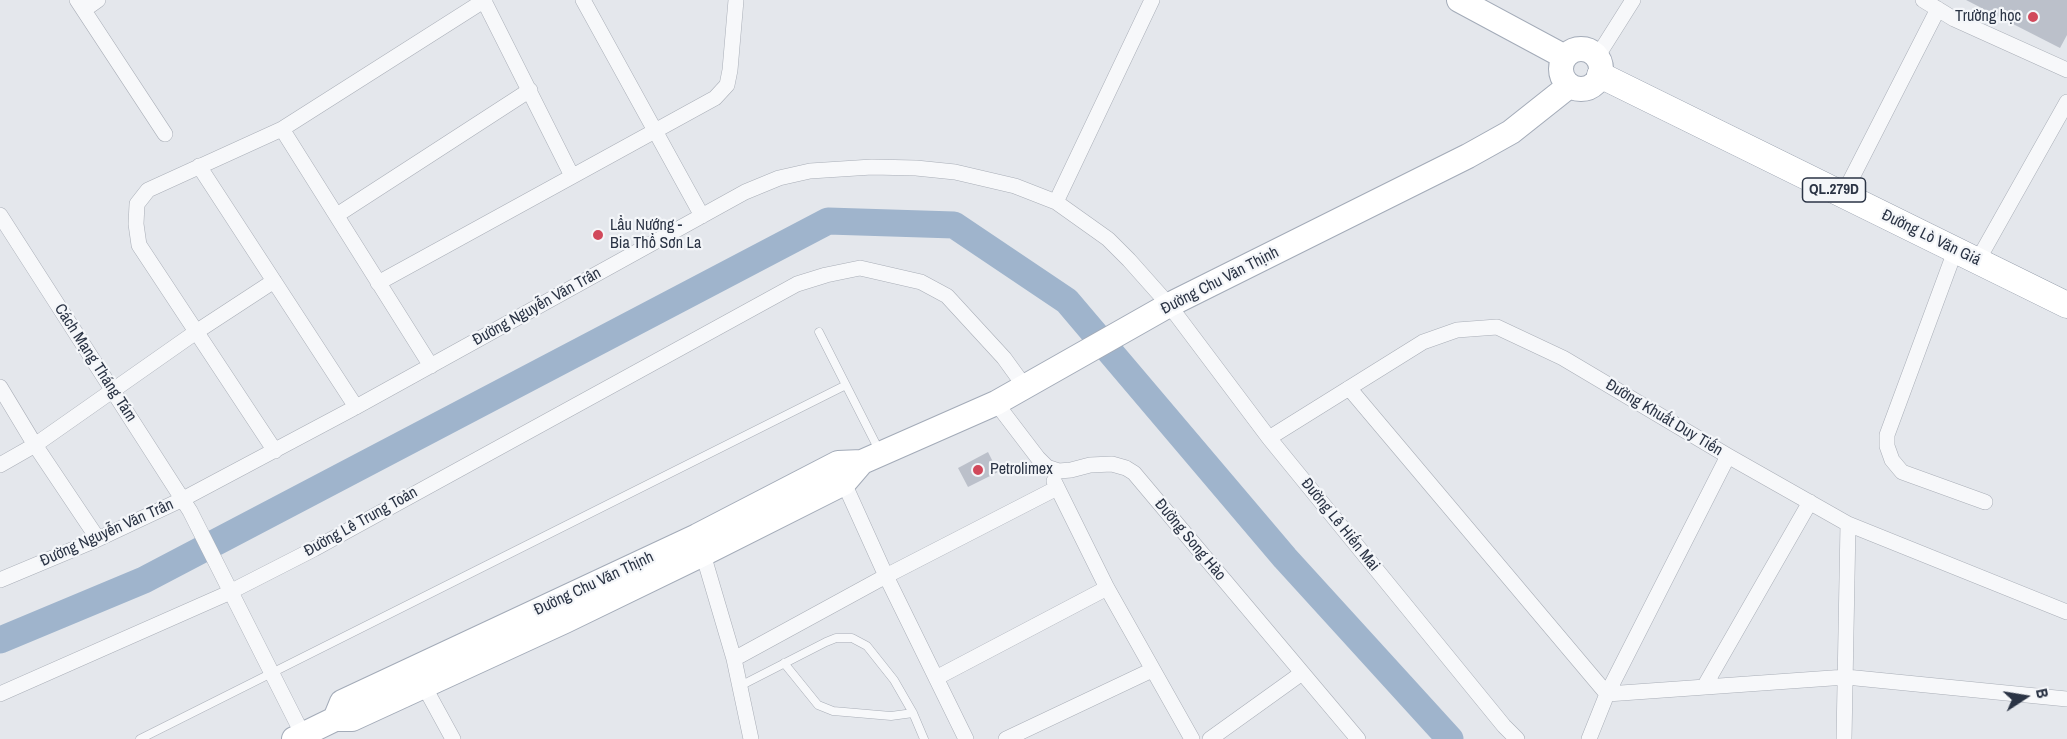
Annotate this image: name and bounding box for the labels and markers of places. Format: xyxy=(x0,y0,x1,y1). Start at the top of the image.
place label: Trường học xyxy=(1955,7,2021,27)
marker: Trường học xyxy=(2026,10,2040,24)
place label: Lẩu Nướng - Bia Thổ Sơn La xyxy=(610,216,701,254)
marker: Lẩu Nướng - Bia Thổ Sơn La xyxy=(591,228,605,242)
place label: Petrolimex xyxy=(990,460,1053,480)
marker: Petrolimex xyxy=(971,463,985,477)

